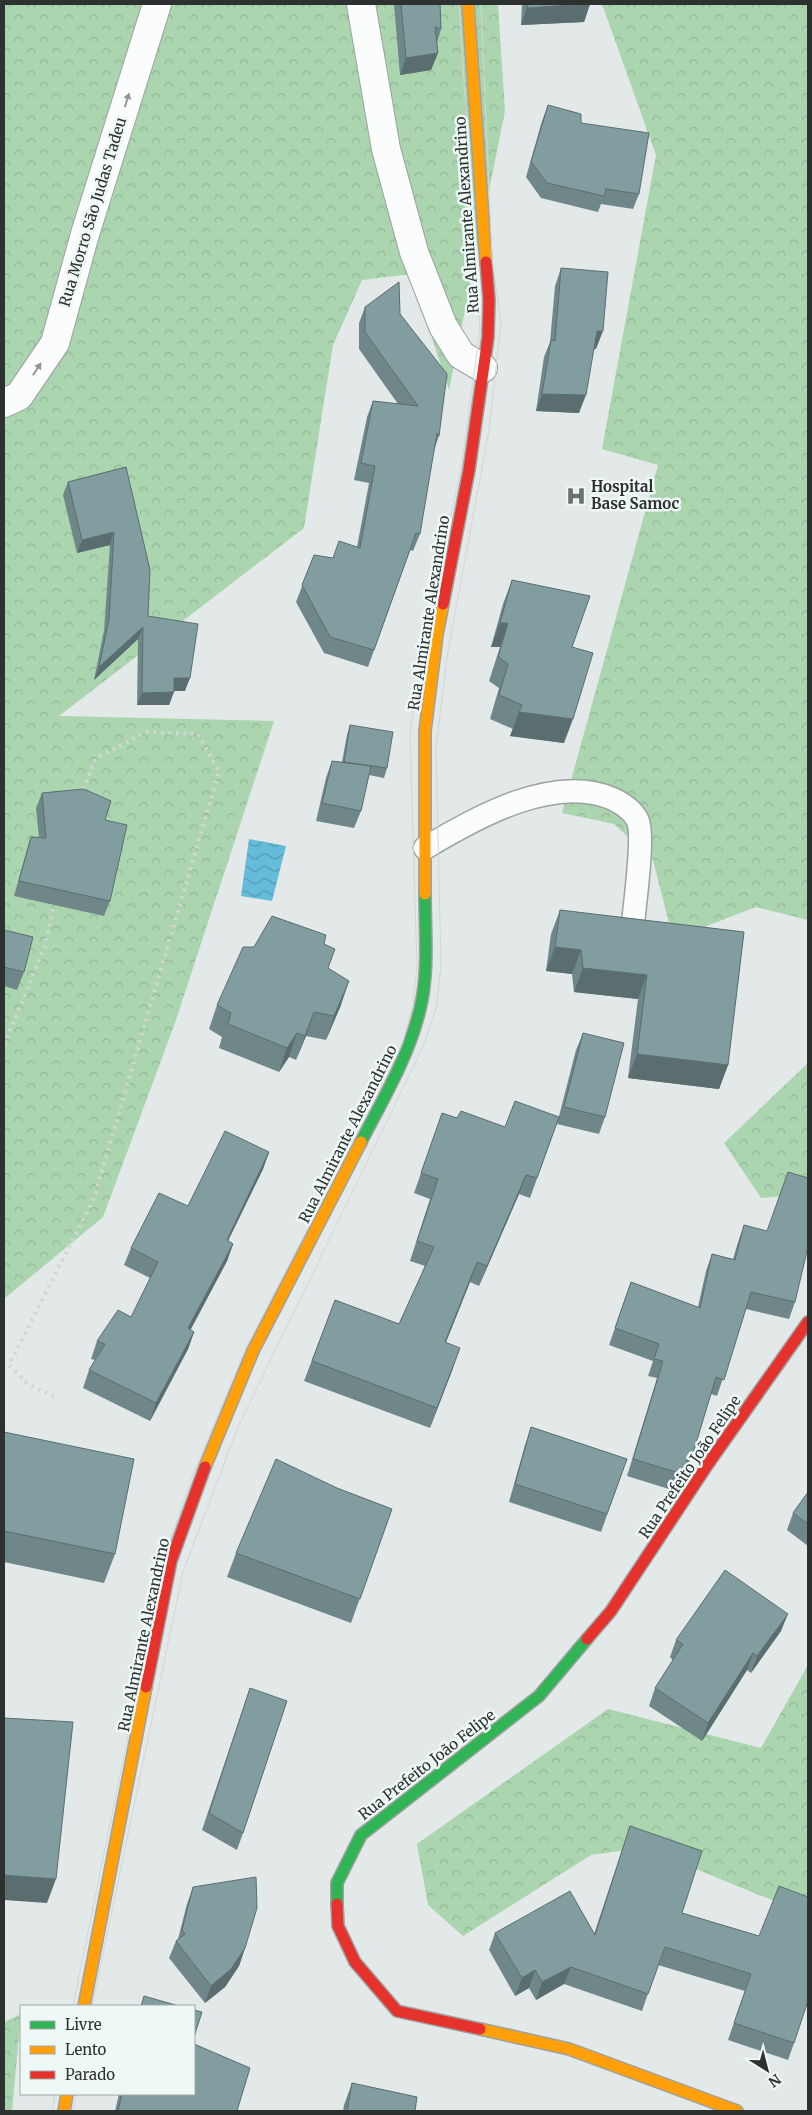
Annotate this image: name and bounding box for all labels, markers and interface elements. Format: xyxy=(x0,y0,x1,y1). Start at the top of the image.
one-way arrow xyxy=(123,93,131,108)
street label: Rua Morro São Judas Tadeu xyxy=(55,115,130,309)
street label: Rua Almirante Alexandrino xyxy=(450,116,483,314)
one-way arrow xyxy=(32,363,42,376)
place label: Hospital Base Samoc xyxy=(591,477,680,513)
hospital icon: Hospital Base Samoc xyxy=(565,485,587,507)
street label: Rua Almirante Alexandrino xyxy=(404,514,453,712)
street label: Rua Almirante Alexandrino xyxy=(294,1041,401,1226)
street label: Rua Prefeito João Felipe xyxy=(635,1391,745,1542)
street label: Rua Almirante Alexandrino xyxy=(114,1536,173,1733)
street label: Rua Prefeito João Felipe xyxy=(354,1705,499,1824)
legend xyxy=(20,2005,195,2095)
text: Livre xyxy=(65,2015,102,2034)
text: Lento xyxy=(65,2040,107,2059)
north arrow xyxy=(742,2045,792,2095)
text: Parado xyxy=(65,2065,115,2084)
text: N xyxy=(765,2070,784,2091)

